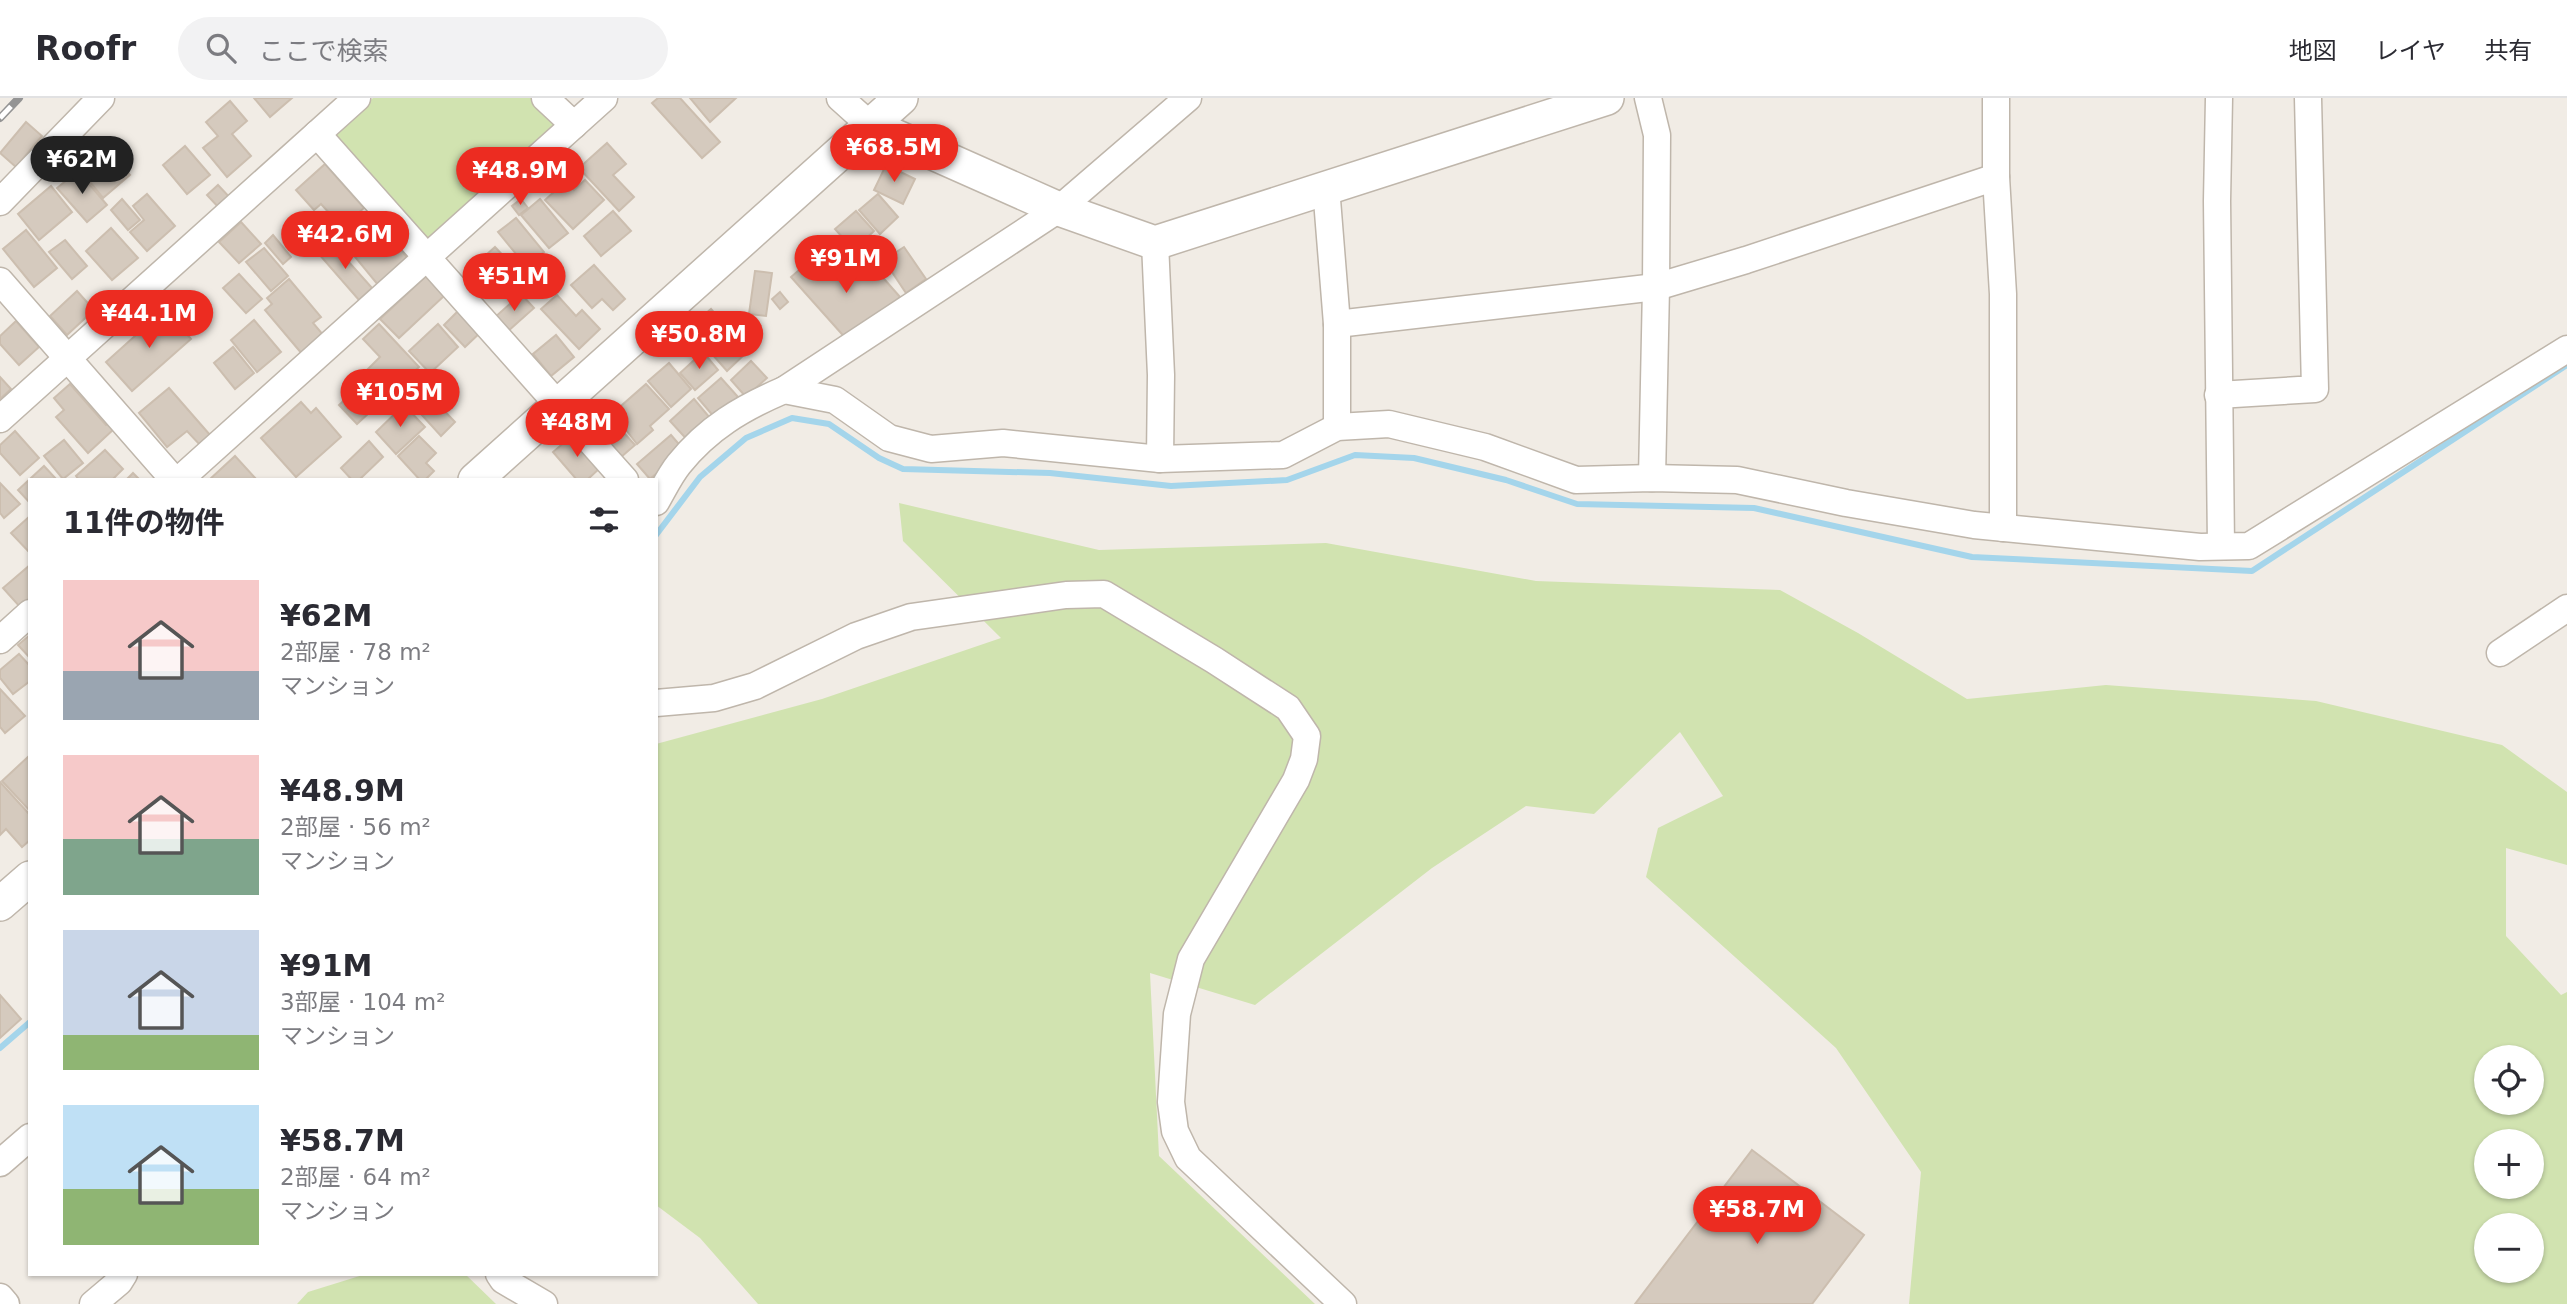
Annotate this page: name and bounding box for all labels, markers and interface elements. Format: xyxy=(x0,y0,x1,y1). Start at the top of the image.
search box xyxy=(178,17,668,80)
text: Roofr xyxy=(35,29,136,68)
icon: search xyxy=(202,29,240,67)
text: ここで検索 xyxy=(258,36,388,66)
text: 地図 xyxy=(2289,37,2337,65)
text: レイヤ xyxy=(2375,37,2446,65)
text: 共有 xyxy=(2484,37,2532,65)
pin: ¥68.5M xyxy=(837,125,951,184)
text: ¥68.5M xyxy=(846,134,942,160)
pin: ¥62M xyxy=(41,136,123,196)
text: ¥62M xyxy=(47,146,117,172)
pin: ¥48.9M xyxy=(463,148,577,207)
text: ¥48.9M xyxy=(472,157,568,183)
pin: ¥42.6M xyxy=(288,212,402,271)
text: ¥42.6M xyxy=(297,221,393,247)
pin: ¥91M xyxy=(805,236,887,295)
text: ¥91M xyxy=(811,245,881,271)
pin: ¥51M xyxy=(473,254,555,313)
text: ¥51M xyxy=(479,263,549,289)
pin: ¥44.1M xyxy=(92,290,206,350)
text: ¥44.1M xyxy=(101,300,197,326)
pin: ¥50.8M xyxy=(642,312,756,371)
text: ¥50.8M xyxy=(651,321,747,347)
pin: ¥105M xyxy=(351,370,449,429)
text: ¥105M xyxy=(357,379,443,405)
pin: ¥48M xyxy=(536,400,618,459)
text: ¥48M xyxy=(542,409,612,435)
icon: filters xyxy=(585,501,623,539)
text: 11件の物件 xyxy=(63,505,225,540)
text: ¥62M xyxy=(280,598,372,633)
icon: home xyxy=(119,608,203,692)
text: 2部屋 · 78 m² xyxy=(280,639,431,665)
text: マンション xyxy=(280,673,395,699)
text: ¥48.9M xyxy=(280,773,405,808)
icon: home xyxy=(119,783,203,867)
text: 2部屋 · 56 m² xyxy=(280,814,431,840)
text: マンション xyxy=(280,848,395,874)
text: ¥91M xyxy=(280,948,372,983)
icon: home xyxy=(119,958,203,1042)
text: 3部屋 · 104 m² xyxy=(280,989,445,1015)
text: マンション xyxy=(280,1023,395,1049)
map controls xyxy=(2474,1045,2544,1283)
button: locate xyxy=(2474,1045,2544,1115)
text: ¥58.7M xyxy=(280,1123,405,1158)
button: + xyxy=(2474,1129,2544,1199)
icon: home xyxy=(119,1133,203,1217)
text: 2部屋 · 64 m² xyxy=(280,1164,431,1190)
pin: ¥58.7M xyxy=(1700,1186,1814,1246)
text: ¥58.7M xyxy=(1709,1196,1805,1222)
text: マンション xyxy=(280,1198,395,1224)
button: − xyxy=(2474,1213,2544,1283)

